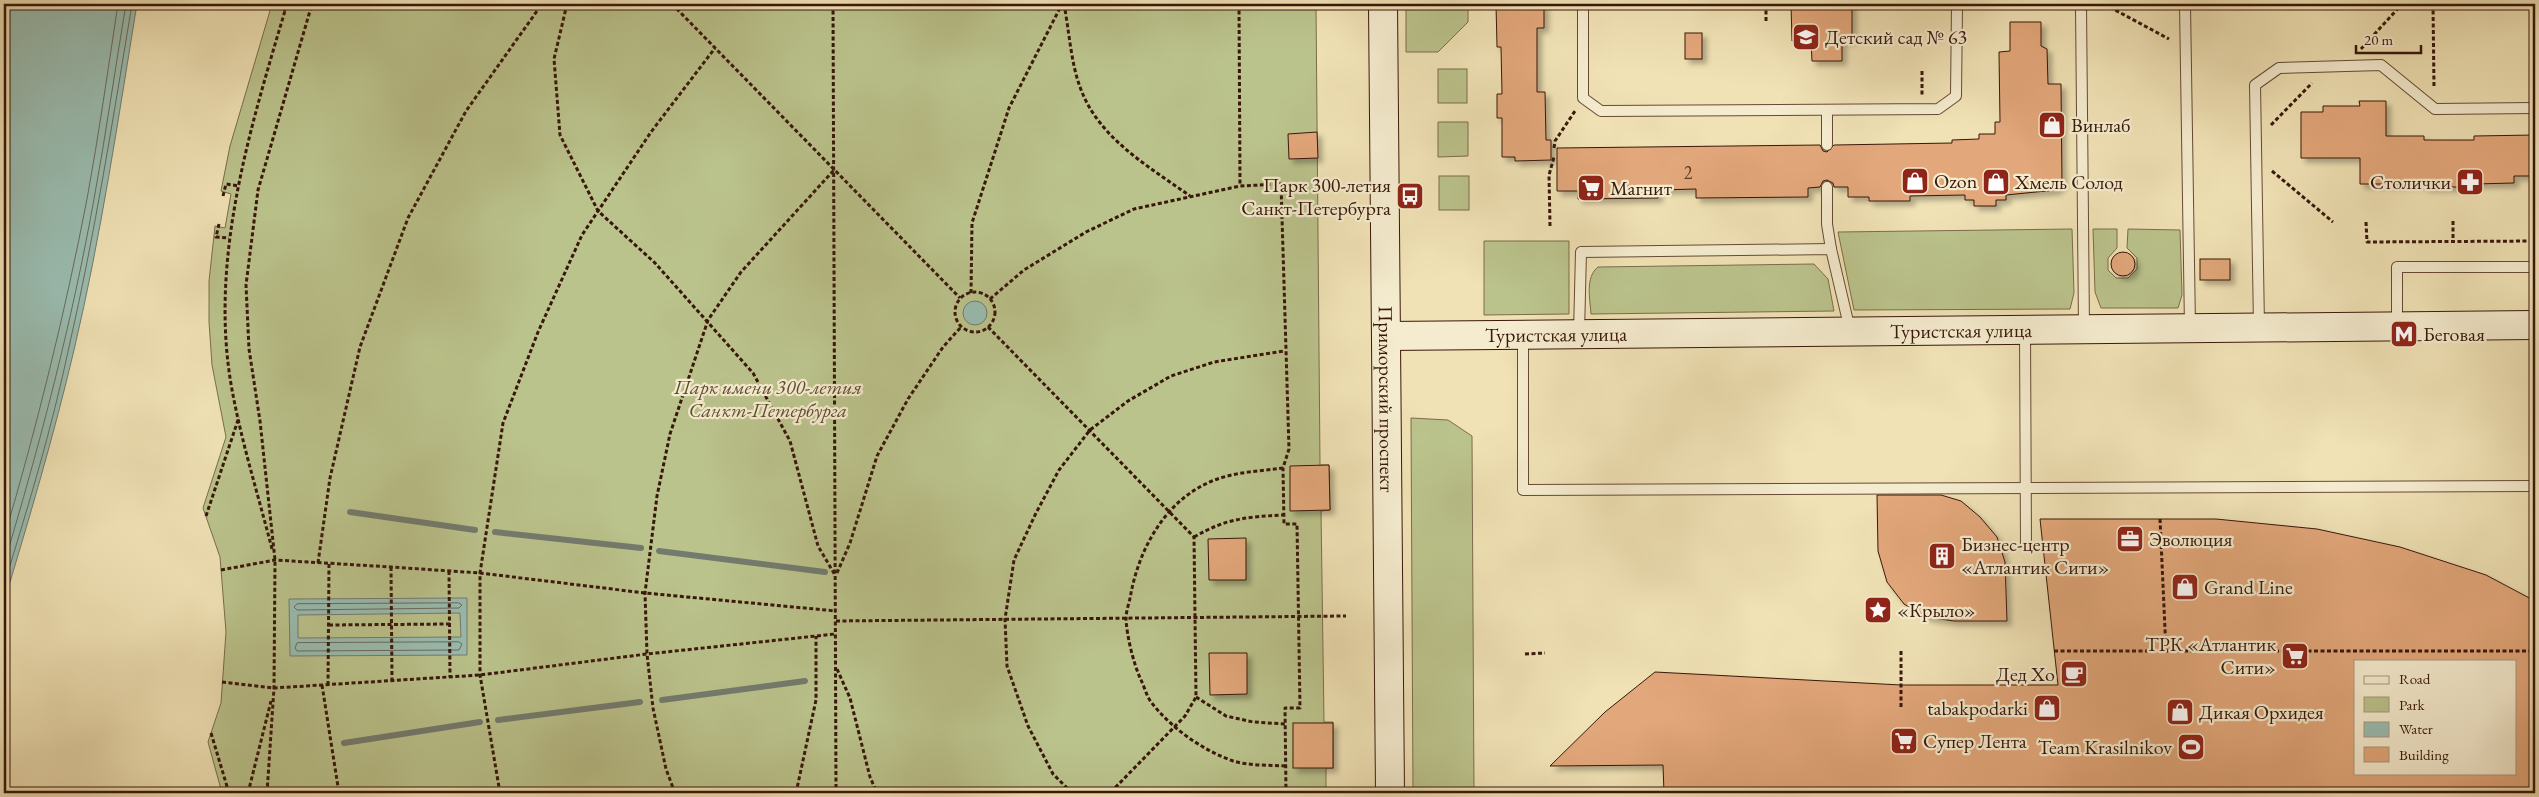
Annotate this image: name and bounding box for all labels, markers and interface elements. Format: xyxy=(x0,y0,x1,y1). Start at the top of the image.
school or university icon: Детский сад № 63 xyxy=(1791,22,1821,52)
scale bar xyxy=(2356,22,2422,54)
place label: Детский сад № 63 xyxy=(1825,24,1967,50)
text: 20 m xyxy=(2364,30,2393,49)
shop icon: Винлаб xyxy=(2037,110,2067,140)
place label: Винлаб xyxy=(2071,112,2130,138)
house number: 2 xyxy=(1684,161,1693,184)
shop icon: Ozon xyxy=(1900,166,1930,196)
shop icon: Хмель Солод xyxy=(1981,167,2011,197)
pharmacy icon: Столички xyxy=(2455,167,2485,197)
place label: Ozon xyxy=(1934,168,1978,194)
place label: Хмель Солод xyxy=(2014,169,2123,195)
place label: Столички xyxy=(2370,169,2451,195)
place label: Парк 300-летия Санкт-Петербурга xyxy=(1241,172,1391,221)
supermarket icon: Магнит xyxy=(1576,173,1606,203)
place label: Магнит xyxy=(1610,175,1672,201)
bus stop icon: Парк 300-летия Санкт-Петербурга xyxy=(1395,181,1425,211)
street label: Приморский проспект xyxy=(1373,306,1400,492)
street label: Туристская улица xyxy=(1890,317,2032,344)
metro station icon: Беговая xyxy=(2389,319,2419,349)
street label: Туристская улица xyxy=(1485,321,1627,348)
place label: Беговая xyxy=(2423,321,2485,347)
park label: Парк имени 300-летия Санкт-Петербурга xyxy=(673,374,862,423)
office icon: Эволюция xyxy=(2115,524,2145,554)
place label: Эволюция xyxy=(2149,526,2233,552)
place label: Бизнес-центр «Атлантик Сити» xyxy=(1961,531,2110,580)
building icon: Бизнес-центр «Атлантик Сити» xyxy=(1927,541,1957,571)
shop icon: Grand Line xyxy=(2170,572,2200,602)
place label: Grand Line xyxy=(2204,574,2293,600)
place icon: «Крыло» xyxy=(1863,595,1893,625)
place label: «Крыло» xyxy=(1897,597,1976,623)
place label: ТРК «Атлантик Сити» xyxy=(2145,631,2276,680)
supermarket icon: ТРК «Атлантик Сити» xyxy=(2280,641,2310,671)
cafe icon: Дед Хо xyxy=(2059,659,2089,689)
legend xyxy=(2354,660,2516,774)
place label: Дед Хо xyxy=(1996,661,2055,687)
text: Road xyxy=(2399,669,2431,688)
shop icon: tabakpodarki xyxy=(2032,693,2062,723)
place label: tabakpodarki xyxy=(1927,695,2028,721)
text: Park xyxy=(2399,695,2426,714)
shop icon: Дикая Орхидея xyxy=(2165,697,2195,727)
place label: Дикая Орхидея xyxy=(2199,699,2324,725)
text: Water xyxy=(2399,719,2433,738)
supermarket icon: Супер Лента xyxy=(1889,726,1919,756)
place label: Супер Лента xyxy=(1923,728,2027,754)
sports icon: Team Krasilnikov xyxy=(2176,732,2206,762)
place label: Team Krasilnikov xyxy=(2038,734,2172,760)
text: Building xyxy=(2399,745,2449,764)

